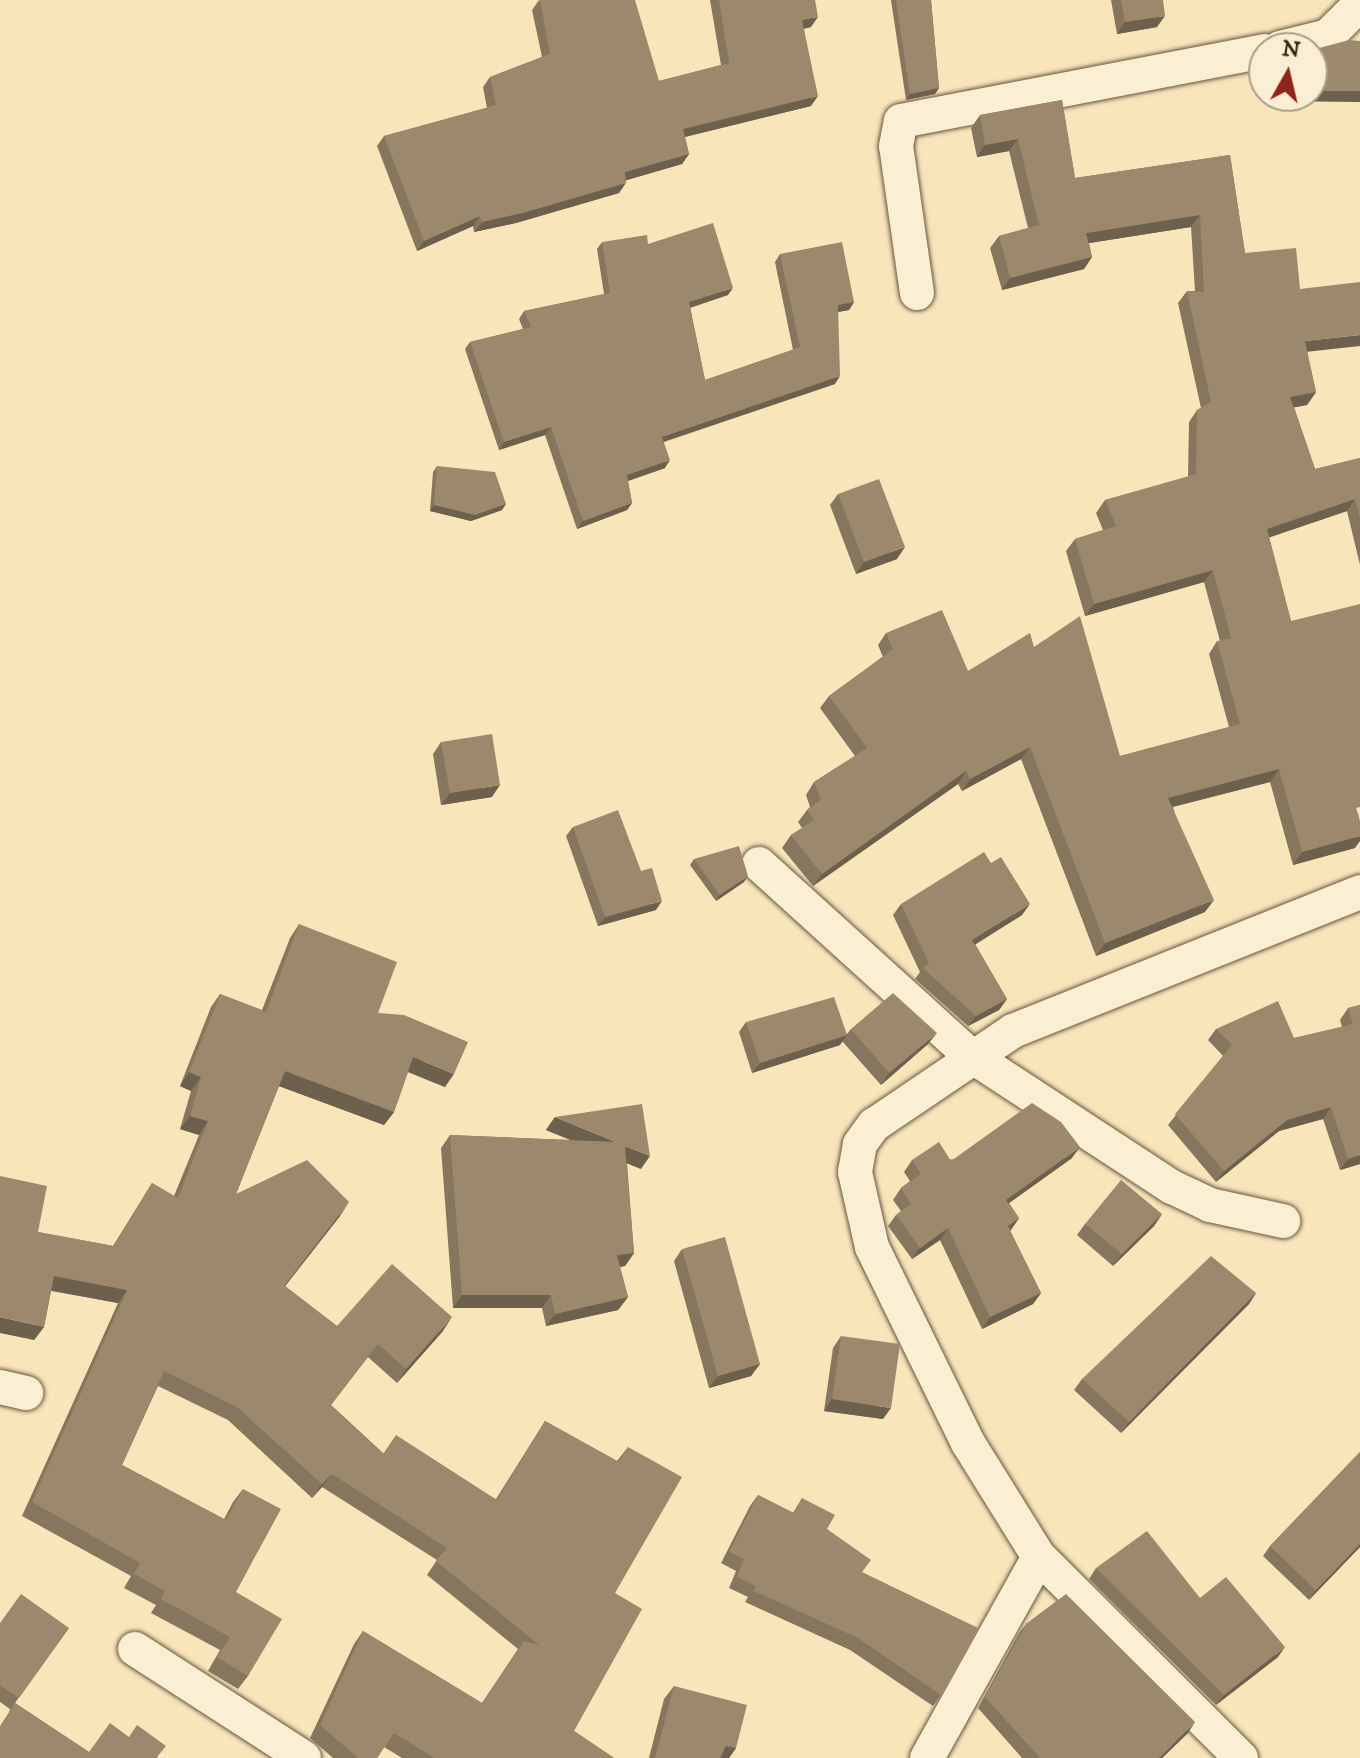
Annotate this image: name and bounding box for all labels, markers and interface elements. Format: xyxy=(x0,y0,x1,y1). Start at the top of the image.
north arrow xyxy=(1248,32,1328,112)
text: N xyxy=(1280,35,1302,64)

